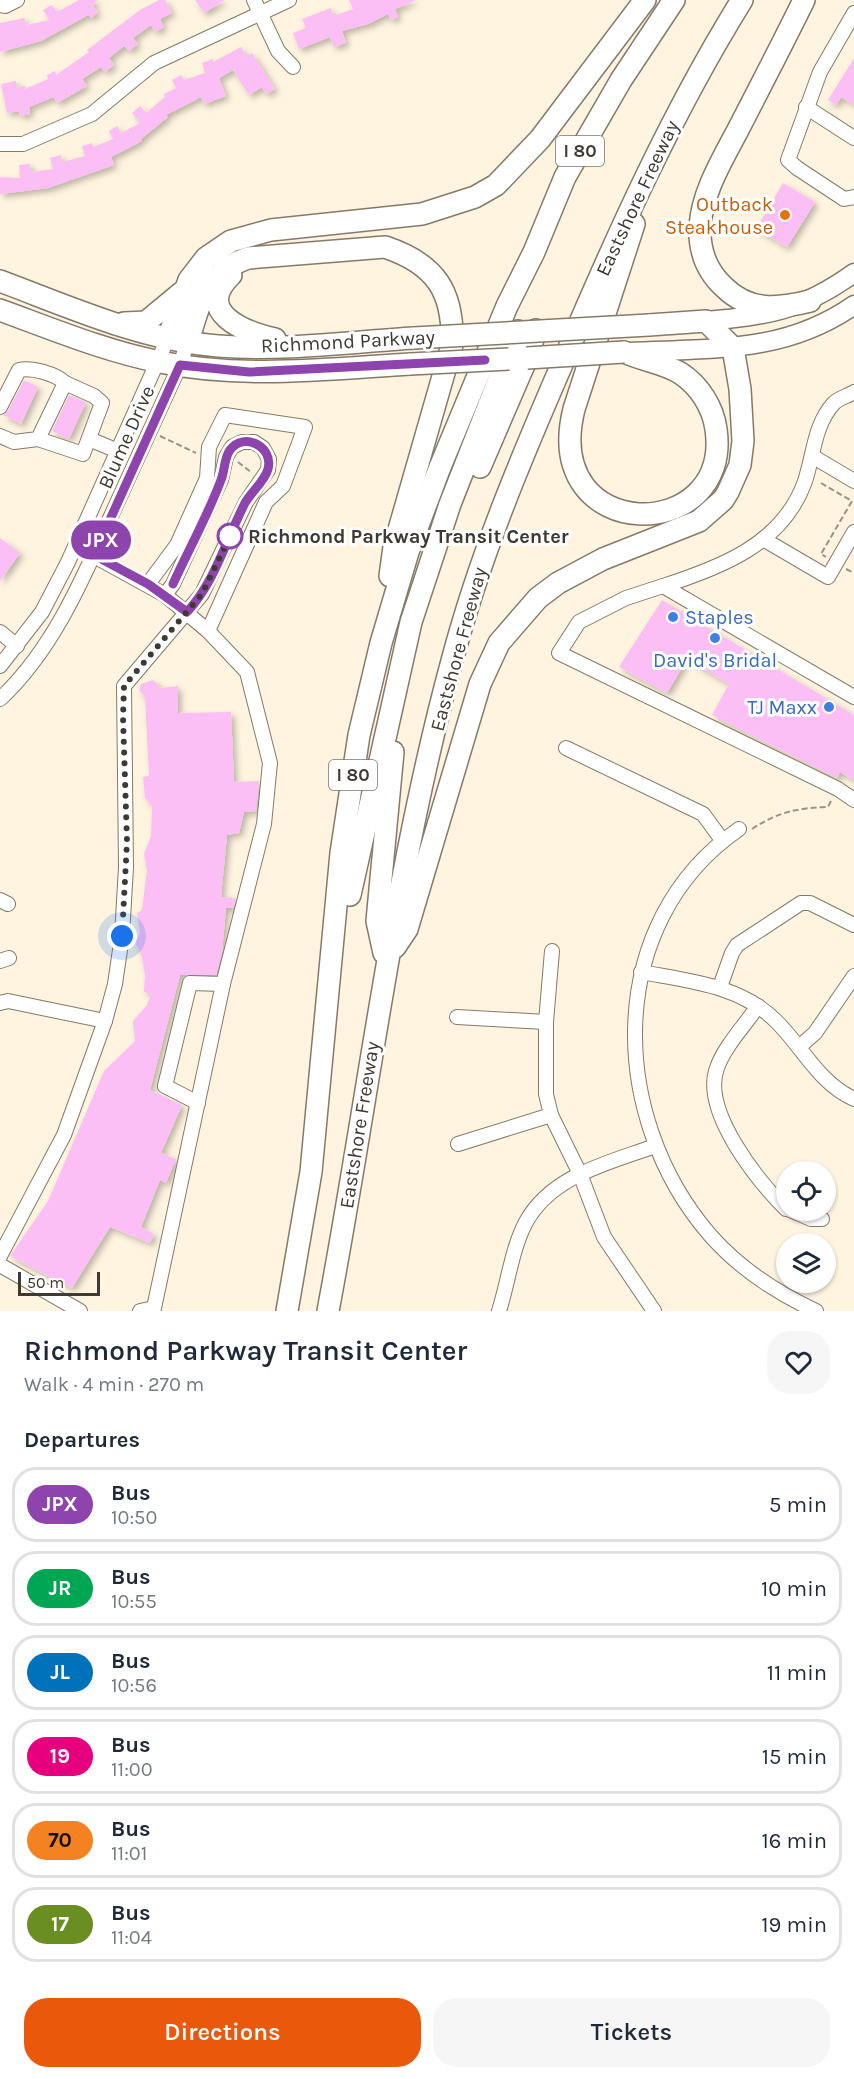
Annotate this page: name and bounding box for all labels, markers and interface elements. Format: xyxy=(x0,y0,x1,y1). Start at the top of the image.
street label: Eastshore Freeway xyxy=(591,117,684,280)
road number: I 80 xyxy=(556,136,604,166)
place label: Outback Steakhouse xyxy=(665,193,773,239)
marker: Outback Steakhouse xyxy=(778,208,792,222)
street label: Richmond Parkway xyxy=(260,325,436,358)
street label: Blume Drive xyxy=(93,382,159,492)
line badge: JPX xyxy=(66,520,136,560)
marker: Richmond Parkway Transit Center xyxy=(217,523,243,549)
place label: Richmond Parkway Transit Center xyxy=(248,525,569,548)
text: JPX xyxy=(83,528,119,552)
street label: Eastshore Freeway xyxy=(425,564,491,734)
place label: Staples xyxy=(685,606,754,629)
marker: Staples xyxy=(666,610,680,624)
marker: David's Bridal xyxy=(708,631,722,645)
place label: David's Bridal xyxy=(653,649,777,672)
place label: TJ Maxx xyxy=(747,696,817,719)
marker: TJ Maxx xyxy=(822,700,836,714)
road number: I 80 xyxy=(329,760,377,790)
your location xyxy=(107,921,137,951)
street label: Eastshore Freeway xyxy=(335,1040,384,1210)
map controls xyxy=(776,1161,836,1293)
button: locate xyxy=(776,1161,836,1221)
button: layers xyxy=(776,1233,836,1293)
scale bar xyxy=(18,1269,100,1296)
text: 50 m xyxy=(27,1273,64,1292)
button: heart xyxy=(767,1331,830,1394)
text: Richmond Parkway Transit Center xyxy=(24,1334,467,1367)
text: Walk · 4 min · 270 m xyxy=(24,1373,204,1396)
text: Departures xyxy=(24,1427,140,1453)
text: Bus xyxy=(111,1480,151,1506)
text: JPX xyxy=(42,1492,78,1516)
text: 5 min xyxy=(769,1492,827,1518)
text: 10:50 xyxy=(111,1506,157,1529)
text: Bus xyxy=(111,1564,151,1590)
text: JR xyxy=(49,1576,71,1600)
text: 10 min xyxy=(761,1576,827,1602)
text: 10:55 xyxy=(111,1590,157,1613)
text: Bus xyxy=(111,1648,151,1674)
text: JL xyxy=(50,1660,70,1684)
text: 11 min xyxy=(767,1660,827,1686)
text: 10:56 xyxy=(111,1674,157,1697)
text: Bus xyxy=(111,1732,151,1758)
text: 19 xyxy=(50,1744,70,1768)
text: 15 min xyxy=(762,1744,827,1770)
text: 11:00 xyxy=(111,1758,153,1781)
text: Bus xyxy=(111,1816,151,1842)
text: 70 xyxy=(48,1828,72,1852)
text: 16 min xyxy=(761,1828,827,1854)
text: 11:01 xyxy=(111,1842,147,1865)
text: Bus xyxy=(111,1900,151,1926)
text: 17 xyxy=(51,1912,69,1936)
text: 19 min xyxy=(761,1912,827,1938)
text: 11:04 xyxy=(111,1926,152,1949)
button: Directions xyxy=(24,1998,421,2067)
button: Tickets xyxy=(433,1998,830,2067)

